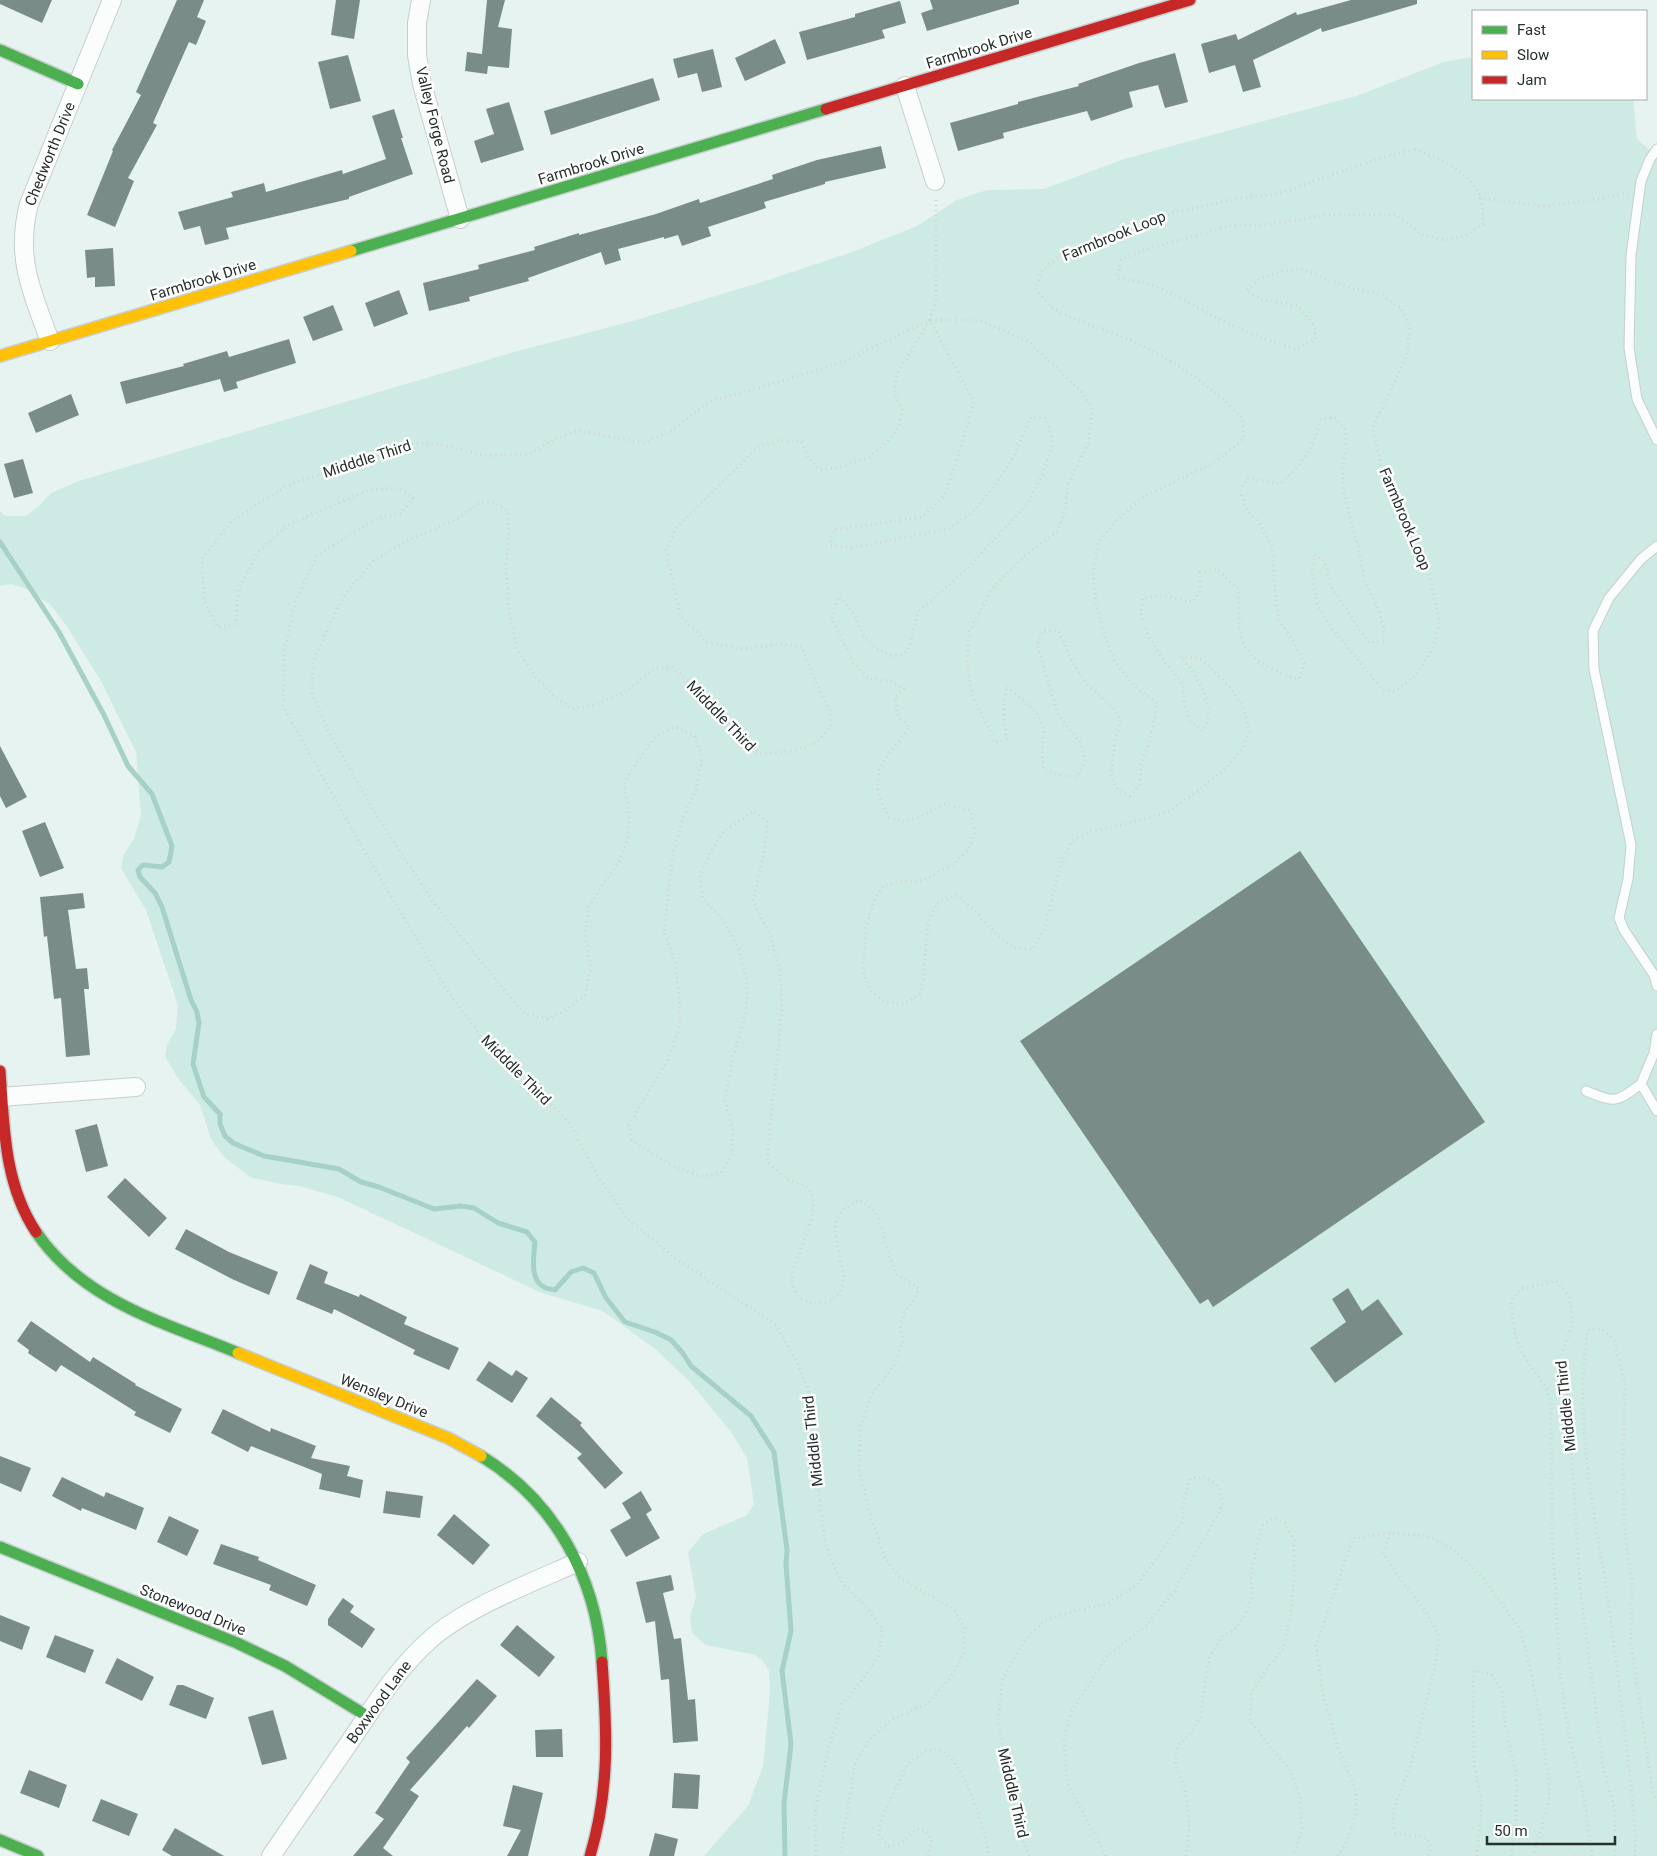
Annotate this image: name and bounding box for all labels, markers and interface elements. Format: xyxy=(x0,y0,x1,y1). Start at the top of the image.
legend xyxy=(1472,10,1647,100)
text: Fast xyxy=(1517,21,1546,39)
street label: Farmbrook Drive xyxy=(924,23,1034,73)
text: Slow xyxy=(1517,46,1549,64)
street label: Valley Forge Road xyxy=(412,65,458,185)
text: Jam xyxy=(1517,71,1547,89)
street label: Chedworth Drive xyxy=(21,99,79,209)
street label: Farmbrook Drive xyxy=(536,139,646,189)
street label: Farmbrook Loop xyxy=(1060,207,1168,265)
street label: Farmbrook Drive xyxy=(148,255,258,305)
street label: Midddle Third xyxy=(321,436,413,482)
street label: Farmbrook Loop xyxy=(1375,465,1435,573)
street label: Midddle Third xyxy=(683,677,759,755)
street label: Midddle Third xyxy=(477,1031,555,1109)
street label: Midddle Third xyxy=(1552,1360,1580,1452)
street label: Wensley Drive xyxy=(337,1370,431,1422)
street label: Midddle Third xyxy=(799,1395,827,1487)
street label: Stonewood Drive xyxy=(137,1581,249,1639)
street label: Boxwood Lane xyxy=(343,1657,415,1747)
street label: Midddle Third xyxy=(994,1746,1032,1840)
scale bar xyxy=(1487,1814,1614,1846)
text: 50 m xyxy=(1494,1822,1528,1840)

